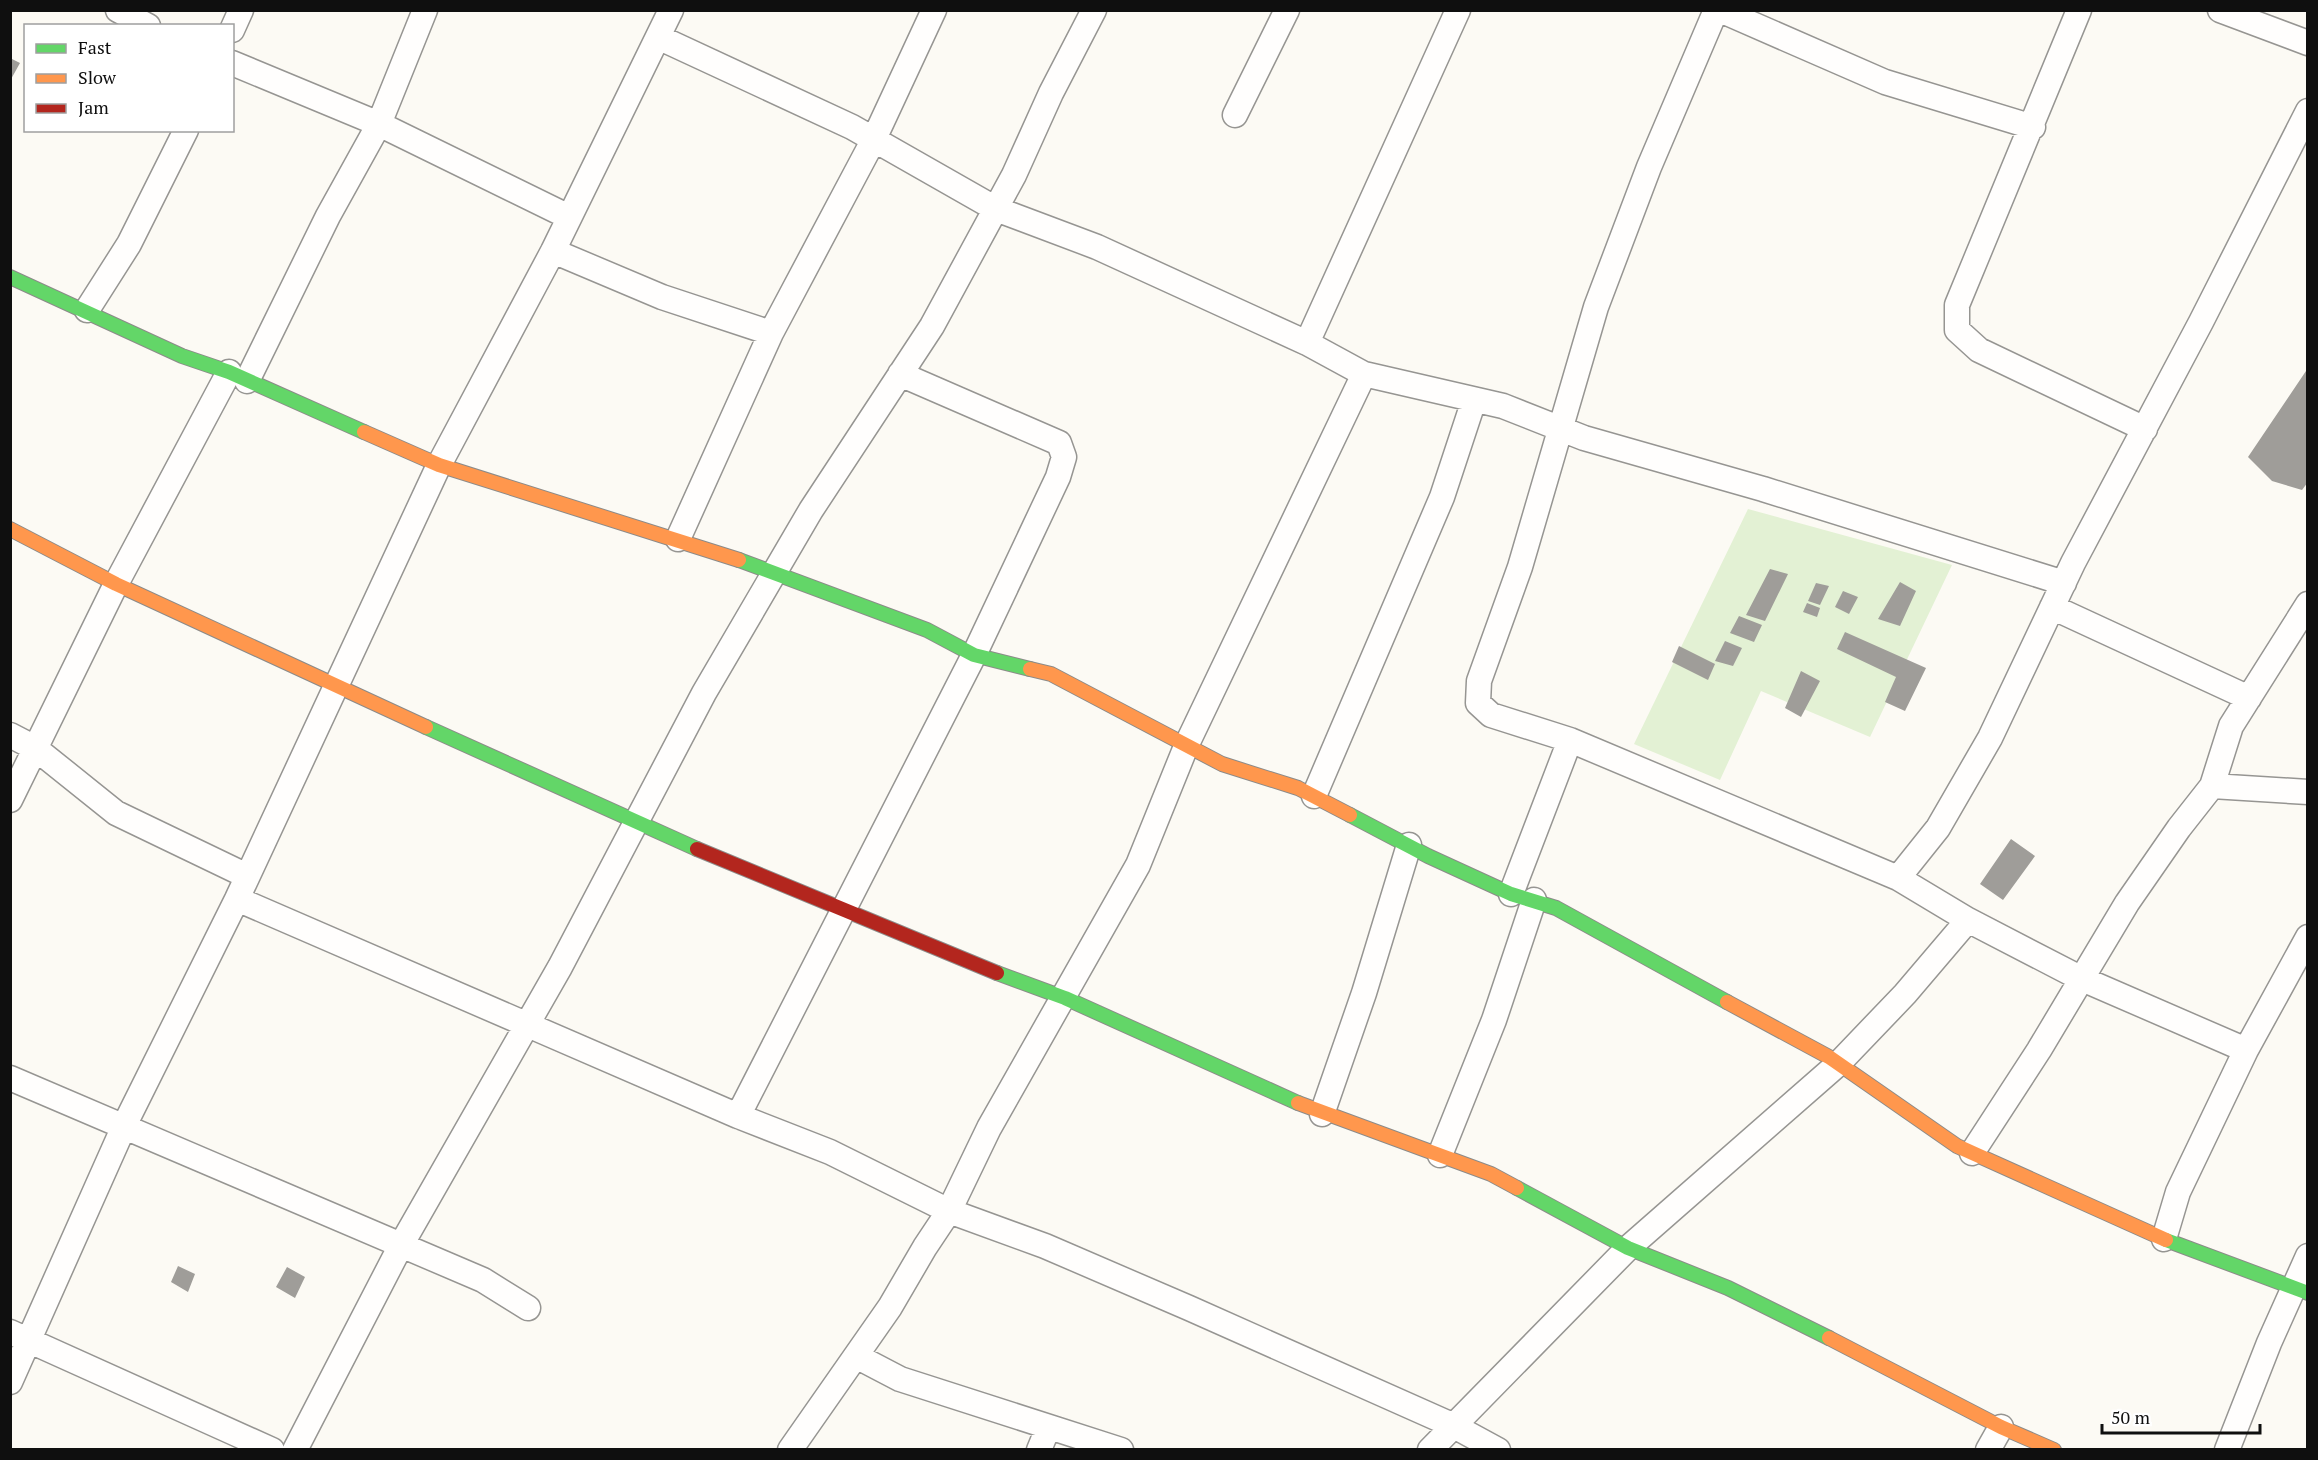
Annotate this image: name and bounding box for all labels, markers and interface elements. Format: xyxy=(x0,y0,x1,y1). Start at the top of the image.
legend xyxy=(24,24,234,132)
text: Fast xyxy=(78,35,112,59)
text: Slow xyxy=(78,65,117,89)
text: Jam xyxy=(78,95,109,119)
scale bar xyxy=(2102,1397,2260,1435)
text: 50 m xyxy=(2111,1405,2151,1429)

